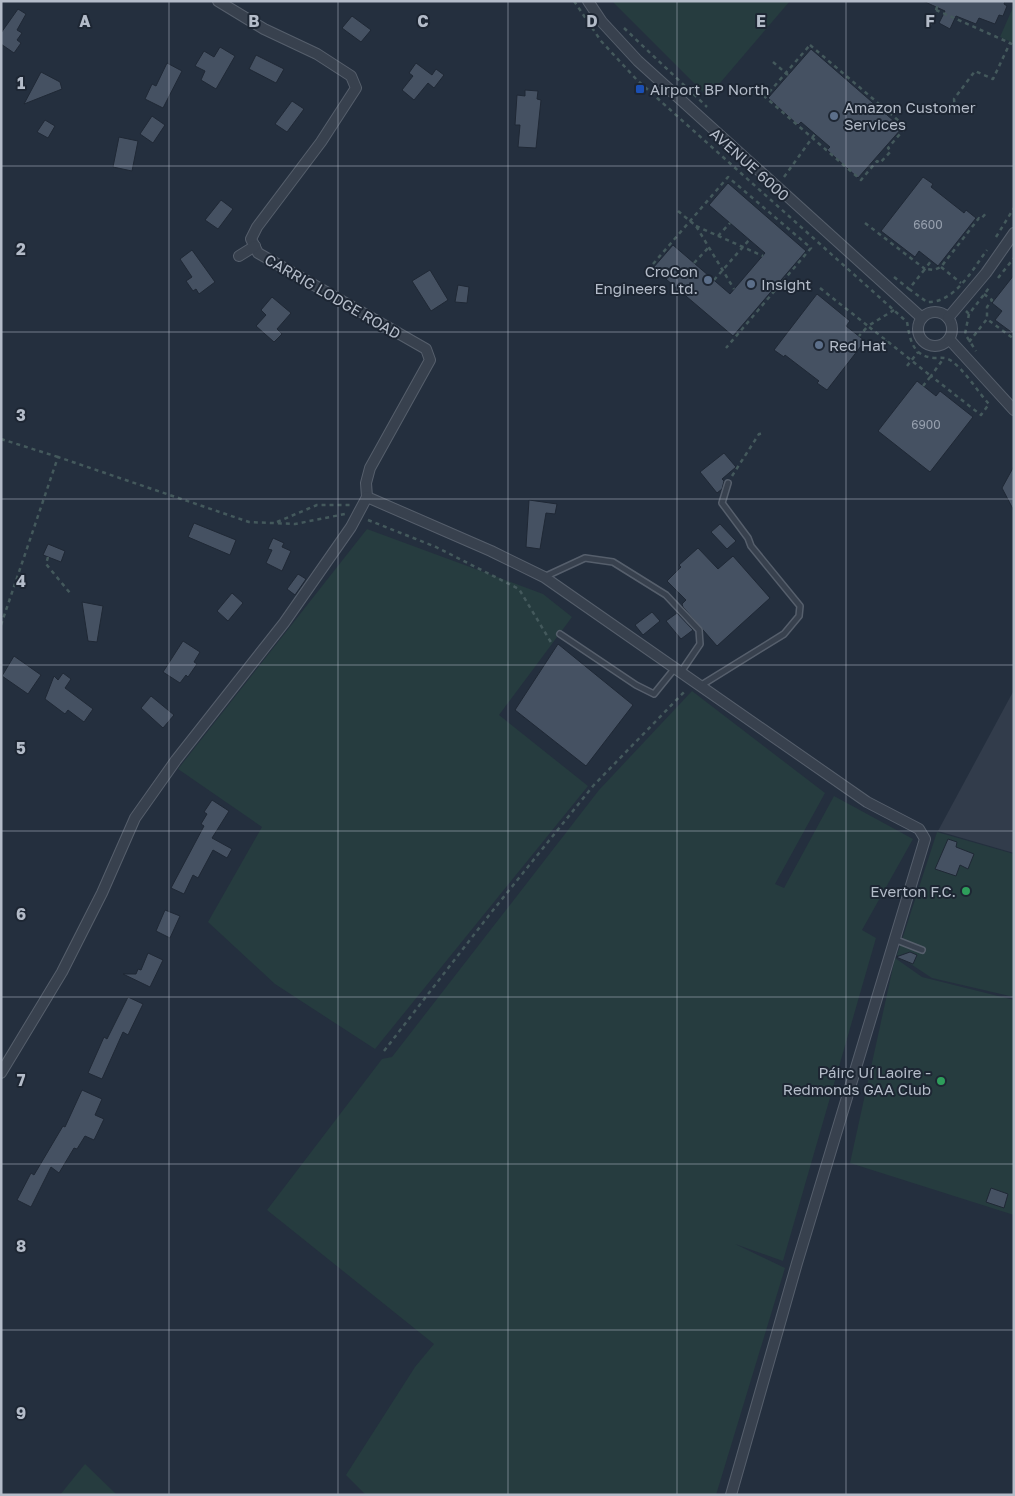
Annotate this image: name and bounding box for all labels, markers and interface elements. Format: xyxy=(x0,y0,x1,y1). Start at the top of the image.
text: A xyxy=(79,11,91,31)
text: B xyxy=(248,11,260,31)
text: C xyxy=(417,11,429,31)
text: D xyxy=(586,11,598,31)
text: E xyxy=(756,11,766,31)
text: F xyxy=(925,11,935,31)
text: 1 xyxy=(17,73,25,93)
place label: Airport BP North xyxy=(650,80,769,98)
marker: Airport BP North xyxy=(634,83,646,95)
place label: Amazon Customer Services xyxy=(844,98,976,133)
marker: Amazon Customer Services xyxy=(828,110,840,122)
street label: AVENUE 6000 xyxy=(707,124,793,204)
house number: 6600 xyxy=(913,217,943,232)
text: 2 xyxy=(16,239,26,259)
street label: CARRIG LODGE ROAD xyxy=(262,250,404,342)
place label: CroCon Engineers Ltd. xyxy=(594,262,698,297)
marker: CroCon Engineers Ltd. xyxy=(702,274,714,286)
place label: Insight xyxy=(761,275,811,293)
marker: Insight xyxy=(745,278,757,290)
place label: Red Hat xyxy=(829,336,886,354)
marker: Red Hat xyxy=(813,339,825,351)
text: 3 xyxy=(16,405,26,425)
house number: 6900 xyxy=(911,417,941,432)
text: 4 xyxy=(16,571,26,591)
text: 5 xyxy=(16,738,26,758)
place label: Everton F.C. xyxy=(870,882,956,900)
marker: Everton F.C. xyxy=(960,885,972,897)
text: 6 xyxy=(16,904,26,924)
place label: Páirc Uí Laoire - Redmonds GAA Club xyxy=(783,1063,931,1098)
text: 7 xyxy=(17,1070,26,1090)
marker: Páirc Uí Laoire - Redmonds GAA Club xyxy=(935,1075,947,1087)
text: 8 xyxy=(16,1236,26,1256)
text: 9 xyxy=(16,1403,26,1423)

